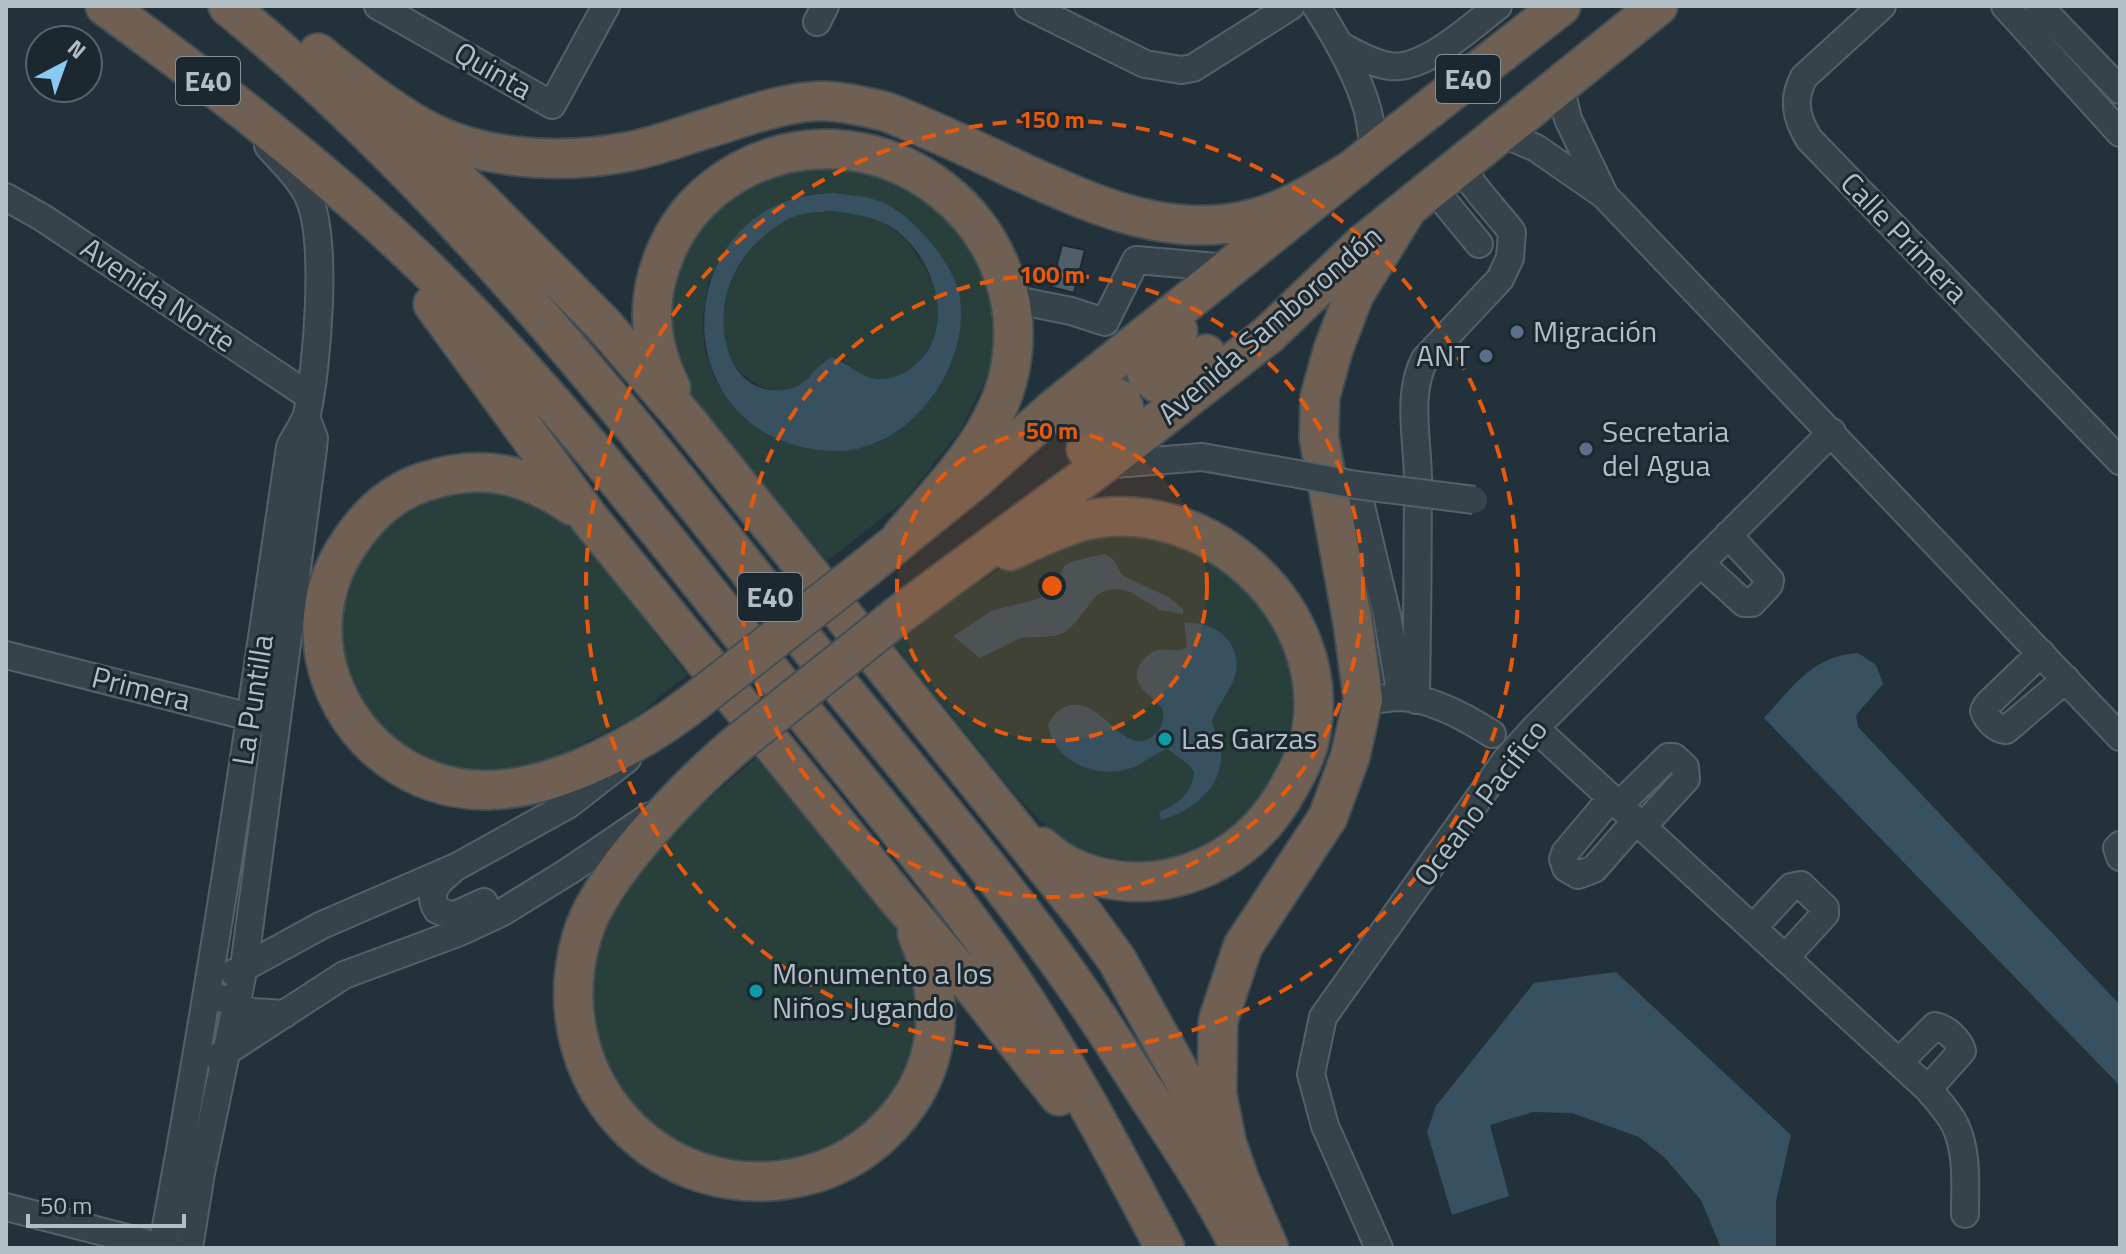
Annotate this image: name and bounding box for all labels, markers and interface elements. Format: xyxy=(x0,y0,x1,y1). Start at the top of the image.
north arrow xyxy=(24,24,104,104)
street label: Quinta xyxy=(446,29,541,111)
text: N xyxy=(60,31,94,67)
road number: E40 xyxy=(1436,55,1500,103)
road number: E40 xyxy=(176,57,240,105)
text: 150 m xyxy=(1019,101,1085,137)
street label: Calle Primera xyxy=(1830,161,1979,313)
street label: Avenida Samborondón xyxy=(1147,214,1392,435)
street label: Avenida Norte xyxy=(72,225,246,363)
text: 100 m xyxy=(1019,256,1085,292)
place label: Migración xyxy=(1533,308,1657,354)
marker: Migración xyxy=(1508,323,1526,341)
place label: ANT xyxy=(1416,332,1470,378)
marker: ANT xyxy=(1477,347,1495,365)
place label: Secretaria del Agua xyxy=(1602,408,1729,488)
text: 50 m xyxy=(1026,412,1078,448)
marker: Secretaria del Agua xyxy=(1577,440,1595,458)
centre of rings xyxy=(1038,572,1066,600)
road number: E40 xyxy=(738,573,802,621)
street label: La Puntilla xyxy=(219,631,285,768)
street label: Primera xyxy=(87,654,196,722)
street label: Oceano Pacifico xyxy=(1402,709,1558,896)
place label: Las Garzas xyxy=(1181,715,1317,761)
marker: Las Garzas xyxy=(1156,730,1174,748)
place label: Monumento a los Niños Jugando xyxy=(772,950,993,1030)
marker: Monumento a los Niños Jugando xyxy=(747,982,765,1000)
scale bar xyxy=(28,1178,184,1228)
text: 50 m xyxy=(40,1187,92,1223)

